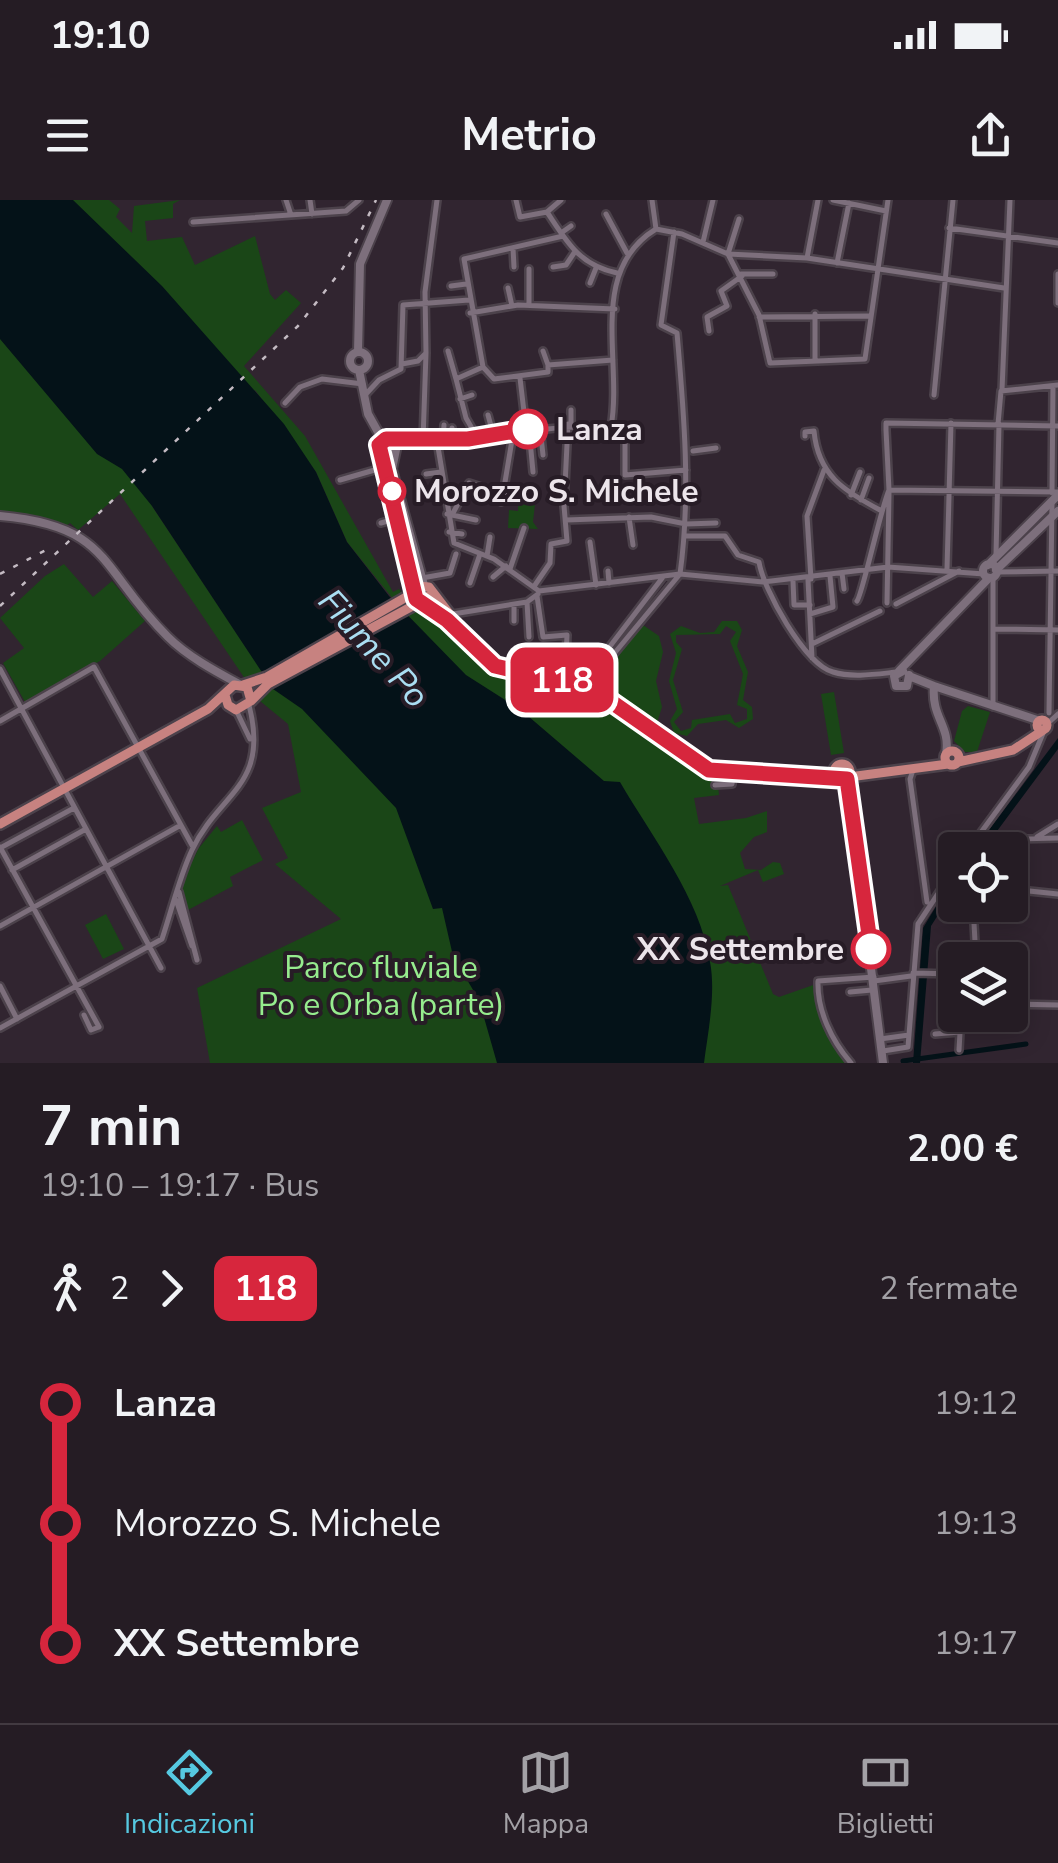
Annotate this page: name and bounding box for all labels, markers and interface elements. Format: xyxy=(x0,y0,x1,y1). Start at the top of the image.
text: 19:10 xyxy=(50,10,151,61)
text: Metrio xyxy=(461,105,597,166)
icon: menu xyxy=(40,108,95,163)
icon: share xyxy=(963,108,1018,163)
place label: Lanza xyxy=(556,408,643,451)
marker: Lanza xyxy=(509,410,547,448)
place label: Morozzo S. Michele xyxy=(414,470,699,513)
marker: Morozzo S. Michele xyxy=(379,478,405,504)
water label: Fiume Po xyxy=(308,579,440,718)
line badge: 118 xyxy=(504,648,620,712)
text: 118 xyxy=(530,657,594,704)
map controls xyxy=(938,832,1028,1032)
button: locate xyxy=(938,832,1028,922)
place label: XX Settembre xyxy=(636,928,844,971)
marker: XX Settembre xyxy=(852,930,890,968)
button: layers xyxy=(938,942,1028,1032)
park label: Parco fluviale Po e Orba (parte) xyxy=(258,946,504,1026)
text: 7 min xyxy=(40,1089,182,1164)
text: 2.00 € xyxy=(907,1123,1018,1174)
text: 19:10 – 19:17 · Bus xyxy=(40,1164,319,1207)
icon: walk xyxy=(40,1261,95,1316)
icon: forward xyxy=(144,1261,199,1316)
text: 118 xyxy=(234,1265,297,1312)
text: 2 xyxy=(110,1267,129,1310)
text: 2 fermate xyxy=(879,1267,1018,1310)
text: Lanza xyxy=(114,1378,217,1429)
text: 19:12 xyxy=(934,1382,1018,1425)
text: Morozzo S. Michele xyxy=(114,1498,441,1549)
text: 19:13 xyxy=(934,1502,1018,1545)
text: XX Settembre xyxy=(114,1618,360,1669)
text: 19:17 xyxy=(934,1622,1018,1665)
tab: Indicazioni xyxy=(124,1745,255,1843)
tab: Mappa xyxy=(503,1745,589,1843)
tab: Biglietti xyxy=(837,1745,934,1843)

